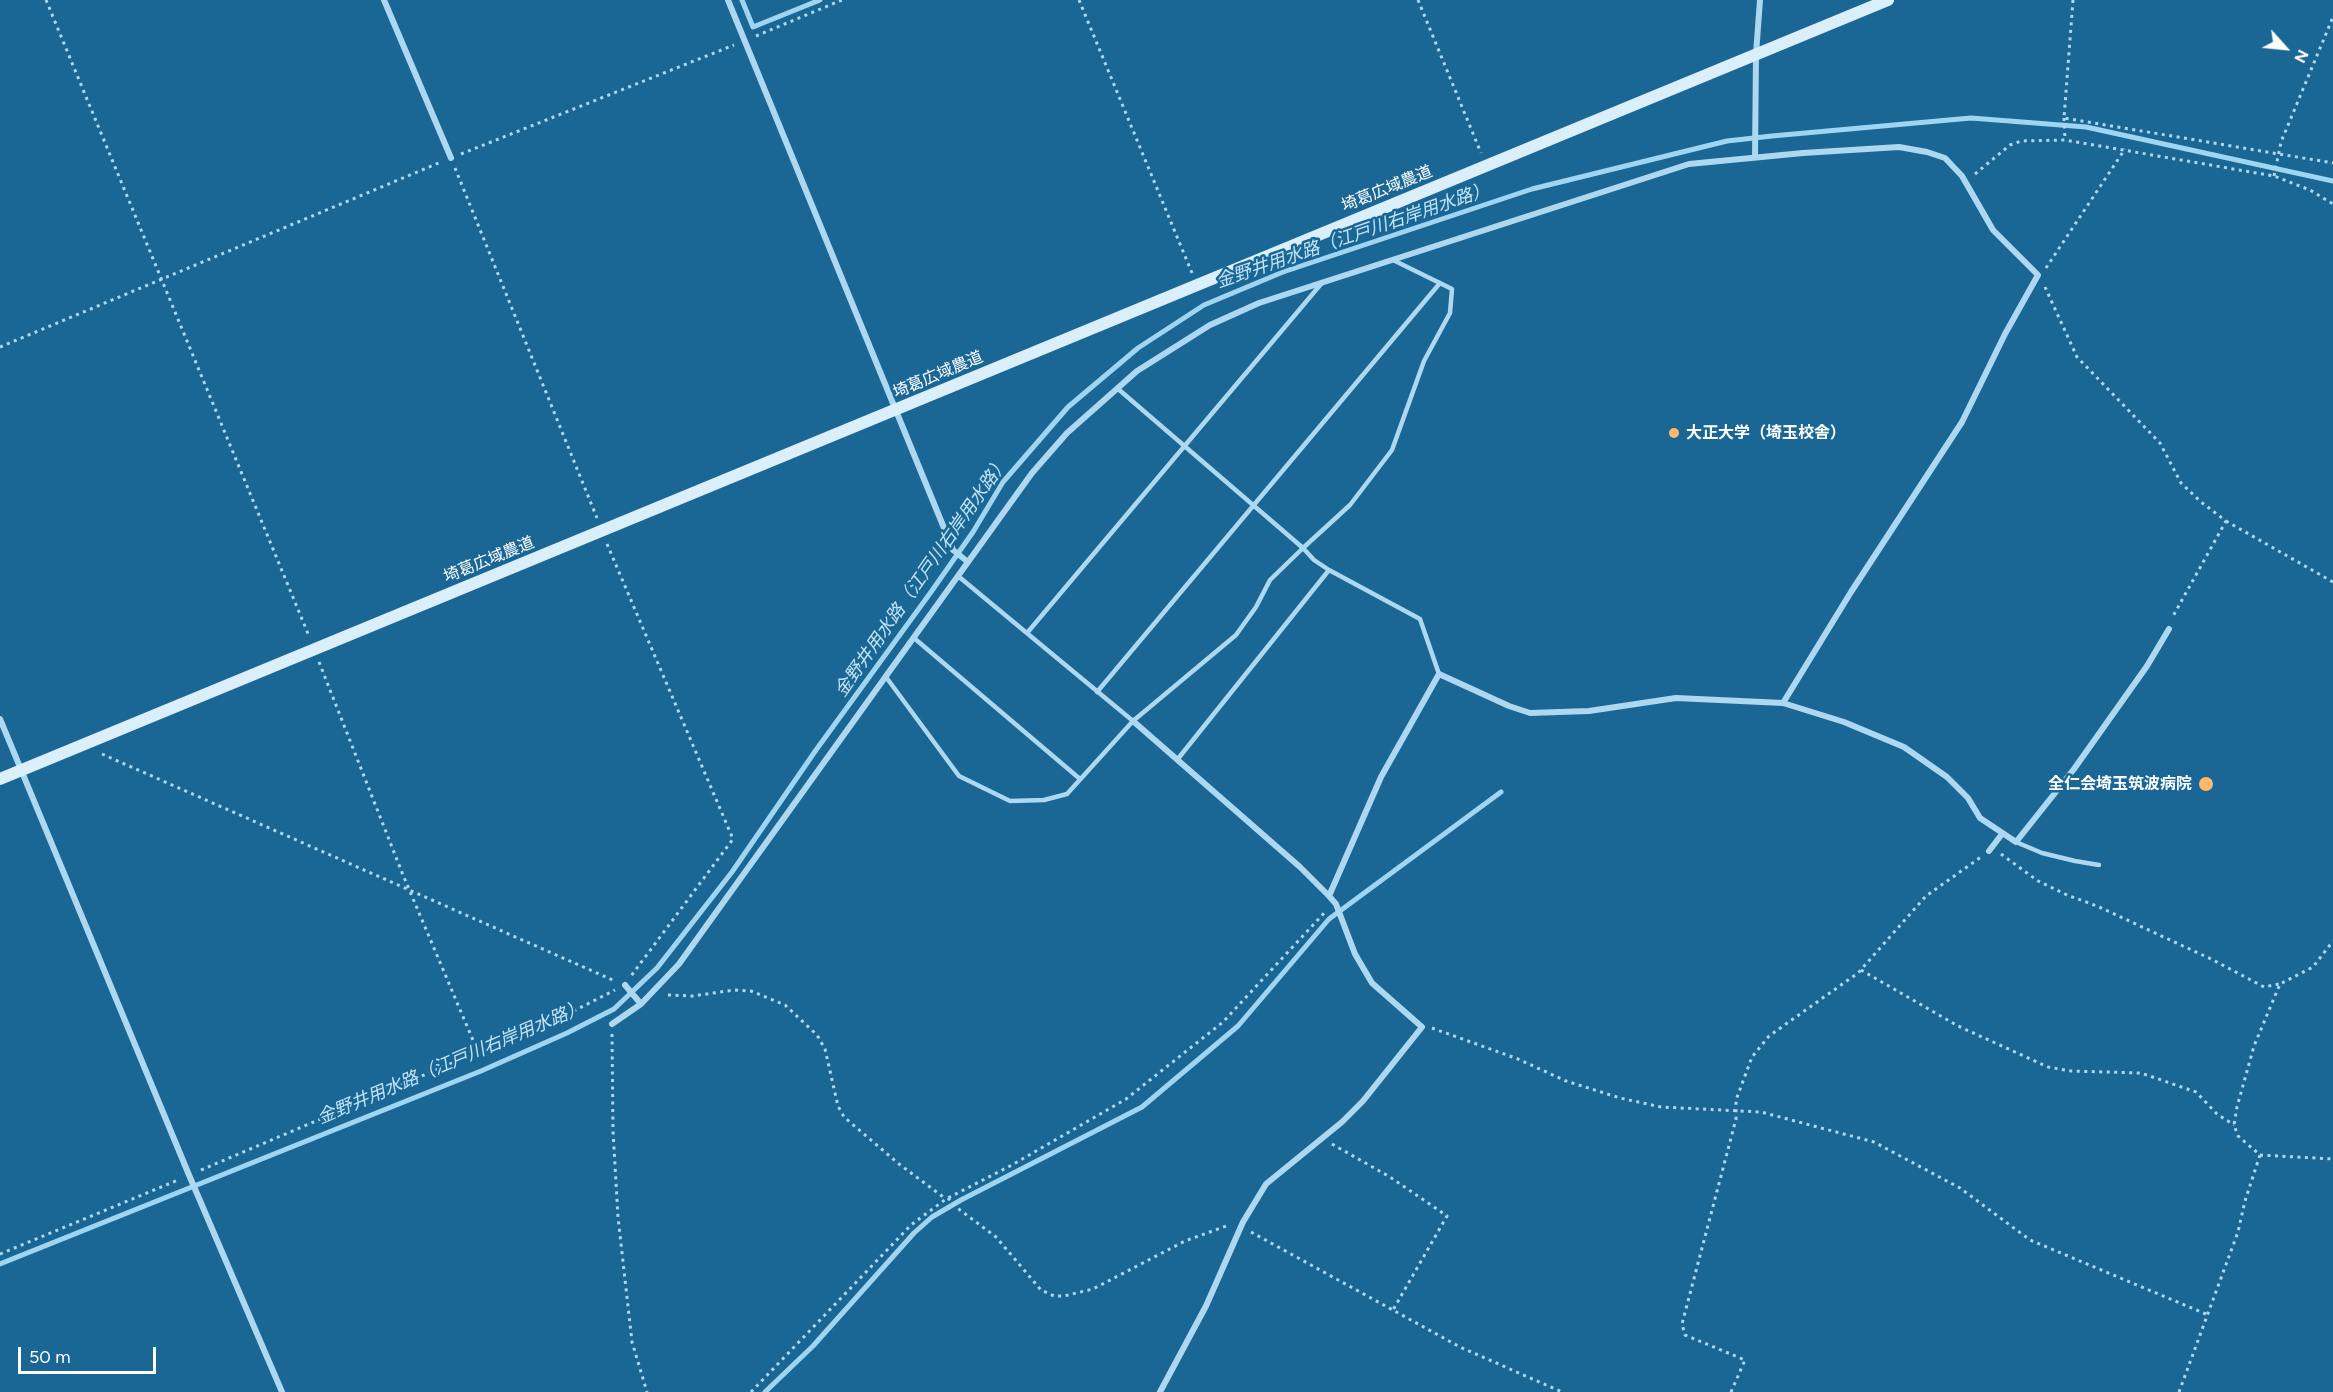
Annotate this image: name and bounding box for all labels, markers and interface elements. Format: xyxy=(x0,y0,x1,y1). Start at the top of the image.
north arrow xyxy=(2255,18,2315,78)
text: N xyxy=(2290,47,2313,66)
street label: 埼葛広域農道 xyxy=(1339,162,1435,216)
water label: 金野井用水路（江戸川右岸用水路） xyxy=(1213,179,1493,293)
street label: 埼葛広域農道 xyxy=(890,347,986,403)
place label: 大正大学（埼玉校舎） xyxy=(1686,423,1846,443)
marker: 大正大学（埼玉校舎） xyxy=(1667,426,1681,440)
water label: 金野井用水路（江戸川右岸用水路） xyxy=(831,453,1013,701)
street label: 埼葛広域農道 xyxy=(441,533,537,587)
place label: 全仁会埼玉筑波病院 xyxy=(2048,774,2192,794)
marker: 全仁会埼玉筑波病院 xyxy=(2197,775,2215,793)
water label: 金野井用水路（江戸川右岸用水路） xyxy=(314,997,588,1129)
scale bar xyxy=(21,1335,159,1373)
text: 50 m xyxy=(29,1346,71,1368)

